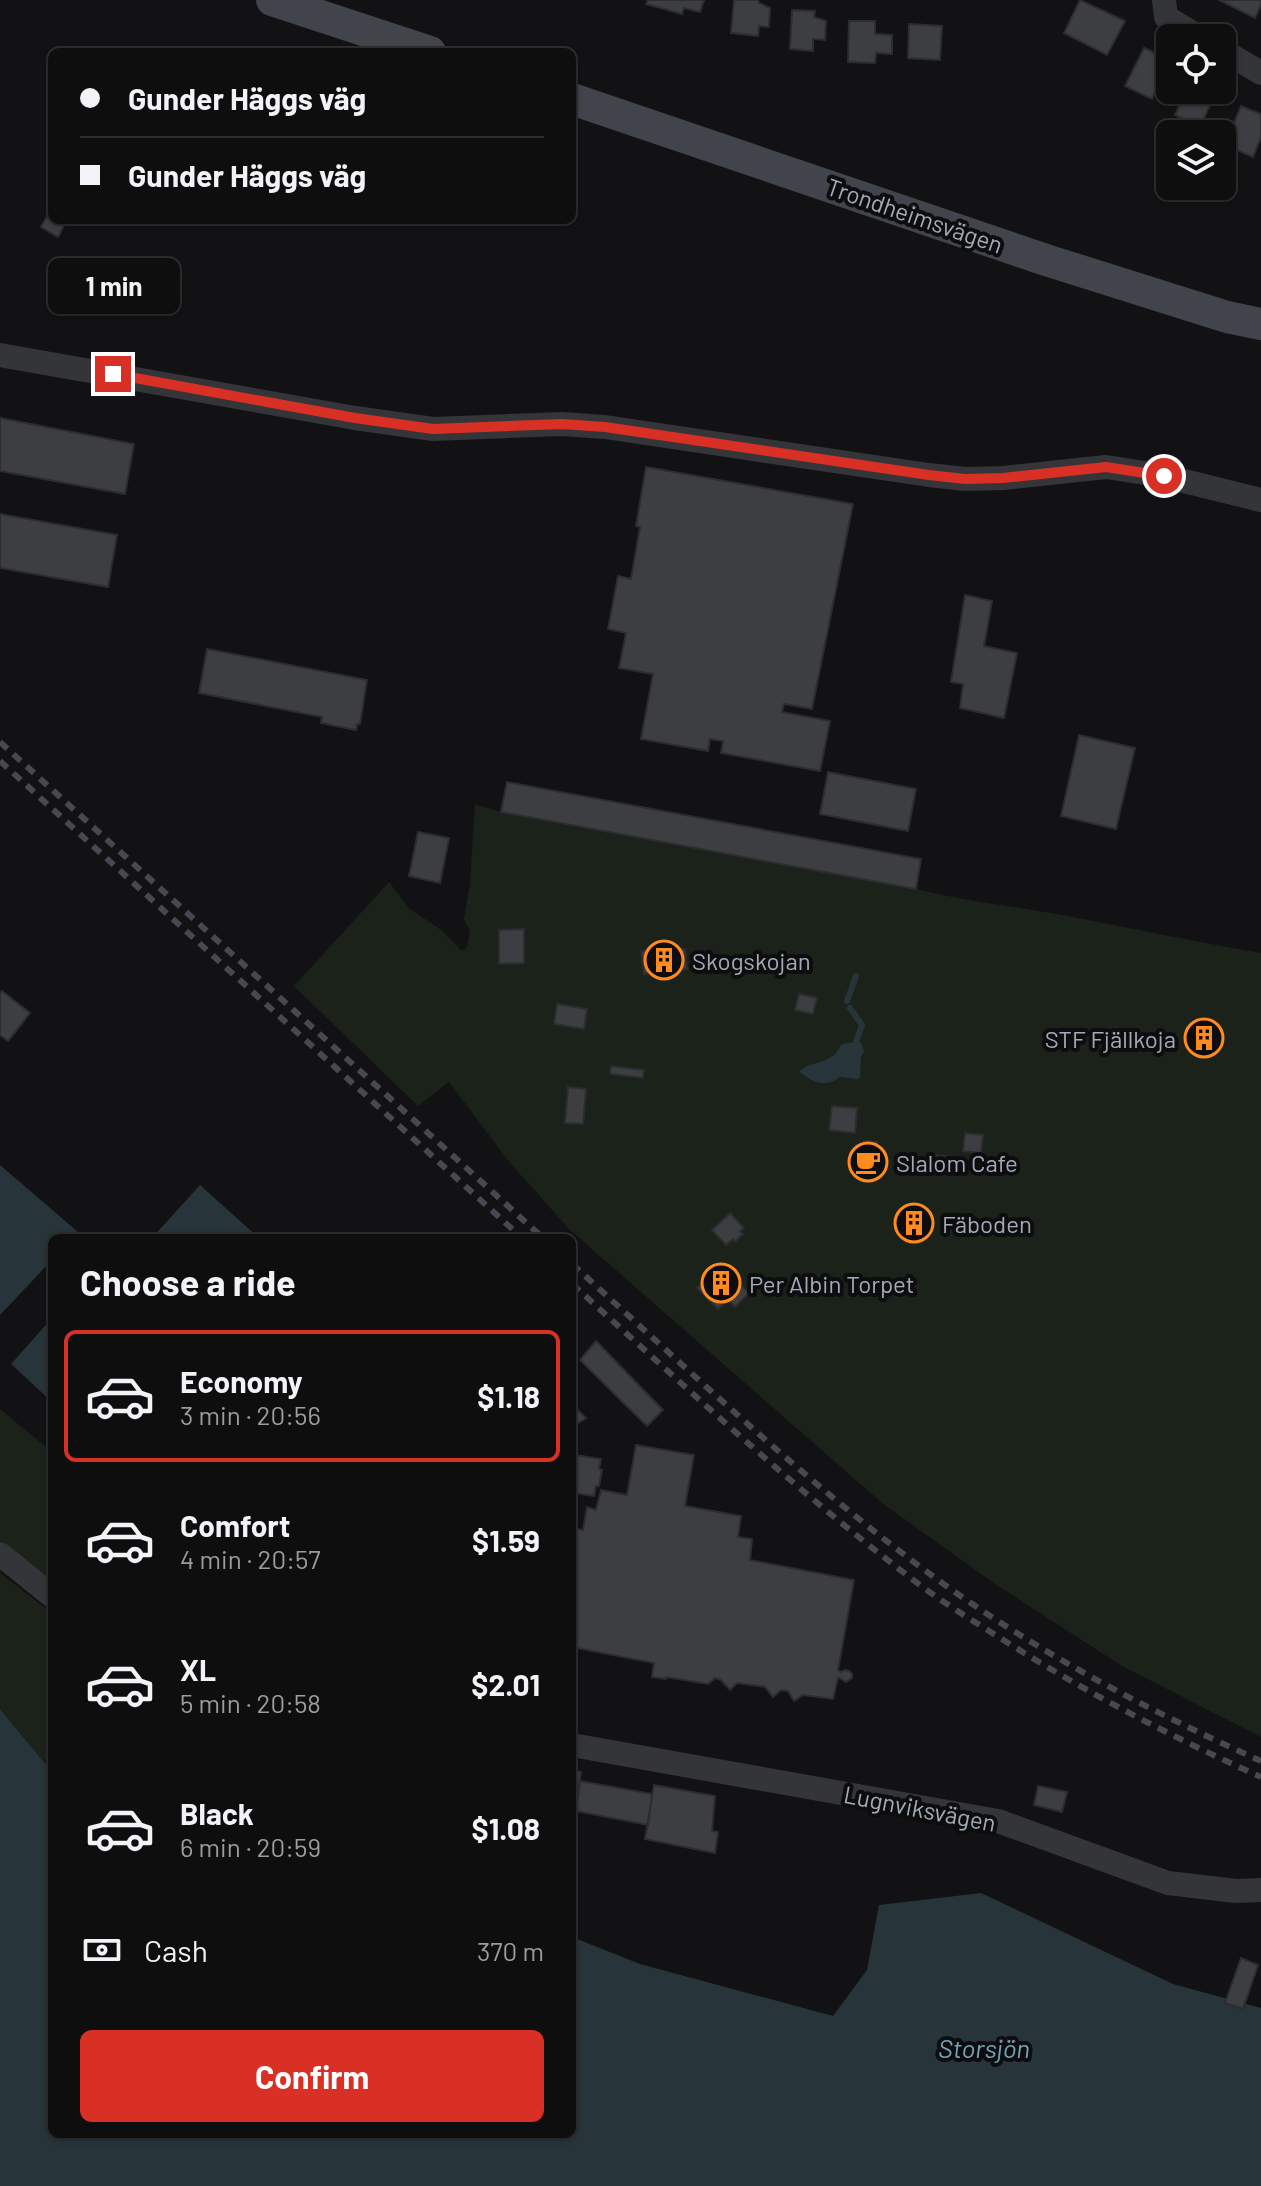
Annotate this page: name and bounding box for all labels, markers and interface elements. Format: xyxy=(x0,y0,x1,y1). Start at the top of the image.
map controls xyxy=(1156,24,1236,200)
button: locate xyxy=(1156,24,1236,104)
text: Gunder Häggs väg xyxy=(128,80,366,116)
button: layers xyxy=(1156,120,1236,200)
text: Gunder Häggs väg xyxy=(128,157,366,193)
street label: Trondheimsvägen xyxy=(823,171,1007,259)
callout: 1 min xyxy=(47,258,179,314)
text: 1 min xyxy=(86,270,142,301)
route end xyxy=(95,356,131,392)
route start xyxy=(1146,458,1182,494)
building icon: Skogskojan xyxy=(643,939,685,981)
place label: Skogskojan xyxy=(692,946,811,975)
building icon: STF Fjällkoja xyxy=(1183,1017,1225,1059)
place label: STF Fjällkoja xyxy=(1045,1024,1176,1053)
cafe icon: Slalom Cafe xyxy=(847,1141,889,1183)
place label: Slalom Cafe xyxy=(896,1148,1018,1177)
building icon: Fäboden xyxy=(893,1202,935,1244)
place label: Fäboden xyxy=(942,1209,1032,1238)
text: Choose a ride xyxy=(80,1260,296,1303)
building icon: Per Albin Torpet xyxy=(700,1262,742,1304)
place label: Per Albin Torpet xyxy=(749,1269,914,1298)
icon: car xyxy=(84,1360,156,1432)
text: Economy xyxy=(180,1363,303,1399)
text: $1.18 xyxy=(477,1378,540,1414)
text: 3 min · 20:56 xyxy=(180,1399,321,1430)
icon: car xyxy=(84,1504,156,1576)
text: Comfort xyxy=(180,1507,290,1543)
text: $1.59 xyxy=(472,1522,540,1558)
text: 4 min · 20:57 xyxy=(180,1543,321,1574)
icon: car xyxy=(84,1648,156,1720)
text: XL xyxy=(180,1651,216,1687)
text: $2.01 xyxy=(471,1666,540,1702)
text: 5 min · 20:58 xyxy=(180,1687,321,1718)
street label: Lugnviksvägen xyxy=(842,1779,998,1837)
icon: car xyxy=(84,1792,156,1864)
text: Black xyxy=(180,1795,254,1831)
text: $1.08 xyxy=(472,1810,540,1846)
text: 6 min · 20:59 xyxy=(180,1831,321,1862)
icon: cash xyxy=(80,1928,124,1972)
text: Cash xyxy=(144,1932,208,1968)
text: 370 m xyxy=(477,1935,544,1966)
button: Confirm xyxy=(80,2030,544,2122)
water label: Storsjön xyxy=(938,2032,1030,2063)

